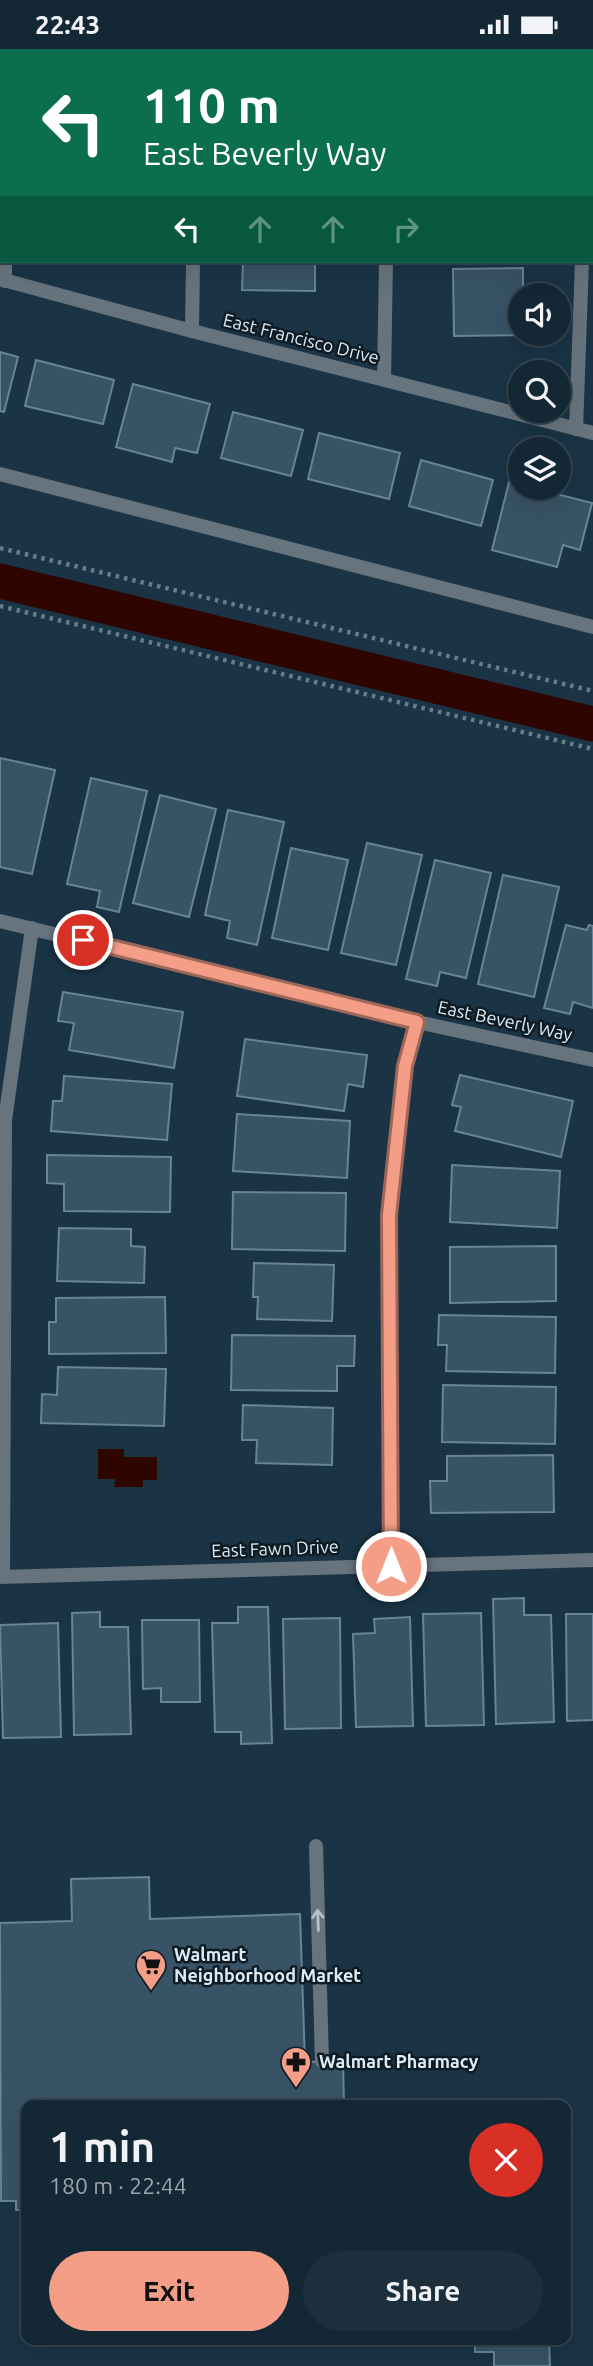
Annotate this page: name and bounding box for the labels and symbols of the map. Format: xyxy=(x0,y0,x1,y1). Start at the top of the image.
street label: East Francisco Drive xyxy=(221,309,381,367)
pin xyxy=(53,910,113,970)
street label: East Beverly Way xyxy=(436,996,575,1044)
position arrow xyxy=(354,1529,428,1603)
street label: East Fawn Drive xyxy=(211,1536,339,1560)
one-way arrow xyxy=(311,1909,324,1932)
place label: Walmart Neighborhood Market xyxy=(174,1944,361,1985)
supermarket icon: Walmart Neighborhood Market xyxy=(134,1948,168,1992)
pharmacy icon: Walmart Pharmacy xyxy=(279,2045,313,2089)
place label: Walmart Pharmacy xyxy=(319,2051,479,2071)

